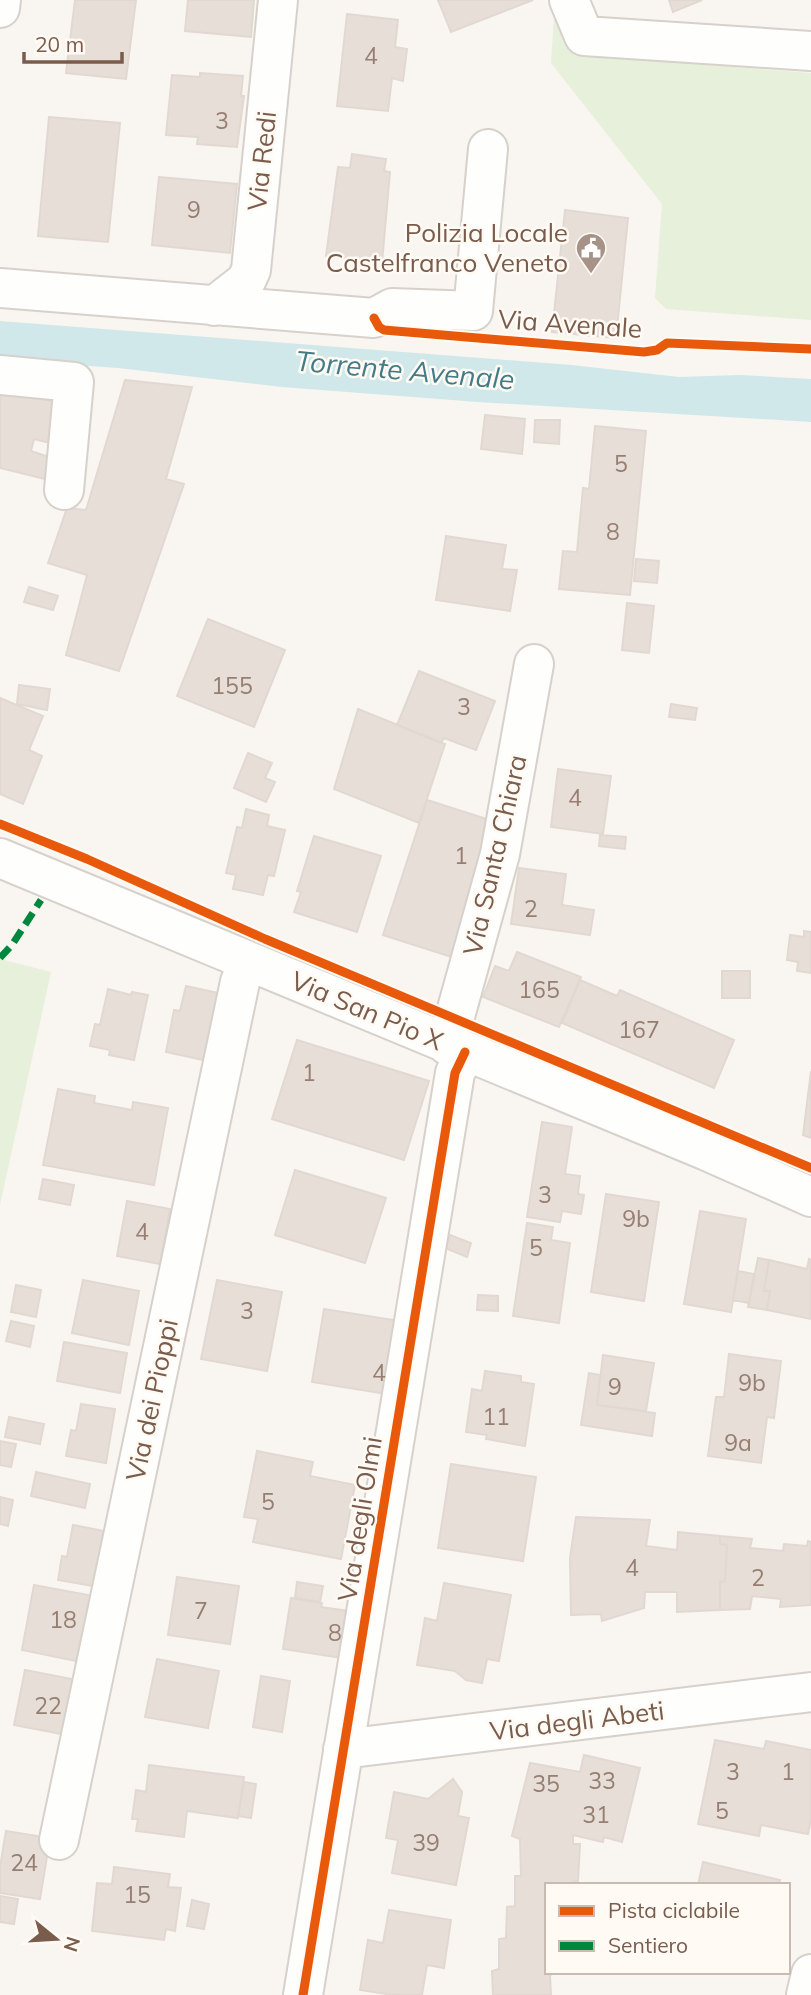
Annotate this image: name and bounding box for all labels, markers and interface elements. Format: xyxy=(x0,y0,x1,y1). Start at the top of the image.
scale bar xyxy=(24,21,122,65)
text: 20 m xyxy=(35,31,84,57)
house number: 4 xyxy=(364,41,378,70)
house number: 3 xyxy=(215,106,229,135)
street label: Via Redi xyxy=(240,109,283,213)
house number: 9 xyxy=(187,195,201,224)
place label: Polizia Locale Castelfranco Veneto xyxy=(326,216,568,279)
public building icon: Polizia Locale Castelfranco Veneto xyxy=(574,231,608,275)
street label: Via Avenale xyxy=(497,302,643,345)
water label: Torrente Avenale xyxy=(294,342,516,397)
house number: 5 xyxy=(614,449,628,478)
house number: 8 xyxy=(606,517,620,546)
house number: 155 xyxy=(211,671,253,700)
house number: 3 xyxy=(457,692,471,721)
street label: Via Santa Chiara xyxy=(455,751,534,958)
house number: 4 xyxy=(568,783,582,812)
house number: 1 xyxy=(454,841,468,870)
house number: 2 xyxy=(524,894,538,923)
street label: Via San Pio X xyxy=(286,964,448,1057)
house number: 165 xyxy=(518,975,560,1004)
house number: 167 xyxy=(618,1015,660,1044)
house number: 1 xyxy=(302,1058,316,1087)
house number: 3 xyxy=(538,1180,552,1209)
house number: 9b xyxy=(622,1204,650,1233)
house number: 4 xyxy=(135,1217,149,1246)
house number: 5 xyxy=(529,1233,543,1262)
house number: 3 xyxy=(240,1296,254,1325)
street label: Via dei Pioppi xyxy=(118,1316,185,1484)
house number: 4 xyxy=(372,1358,386,1387)
house number: 9b xyxy=(738,1368,766,1397)
house number: 9 xyxy=(608,1372,622,1401)
house number: 11 xyxy=(482,1402,510,1431)
house number: 9a xyxy=(724,1428,752,1457)
street label: Via degli Olmi xyxy=(330,1434,389,1604)
house number: 5 xyxy=(261,1487,275,1516)
house number: 4 xyxy=(625,1553,639,1582)
house number: 2 xyxy=(751,1563,765,1592)
house number: 7 xyxy=(194,1596,208,1625)
house number: 18 xyxy=(49,1605,77,1634)
house number: 8 xyxy=(328,1618,342,1647)
house number: 22 xyxy=(34,1691,62,1720)
street label: Via degli Abeti xyxy=(488,1693,666,1748)
house number: 3 xyxy=(726,1757,740,1786)
house number: 1 xyxy=(781,1757,795,1786)
house number: 33 xyxy=(588,1766,616,1795)
house number: 35 xyxy=(532,1769,560,1798)
house number: 5 xyxy=(715,1796,729,1825)
house number: 31 xyxy=(582,1800,610,1829)
house number: 39 xyxy=(412,1828,440,1857)
house number: 24 xyxy=(10,1848,38,1877)
house number: 15 xyxy=(123,1880,151,1909)
legend xyxy=(545,1883,790,1974)
text: Pista ciclabile xyxy=(608,1897,740,1923)
north arrow xyxy=(21,1904,91,1974)
text: Sentiero xyxy=(608,1932,688,1958)
text: N xyxy=(59,1934,86,1955)

